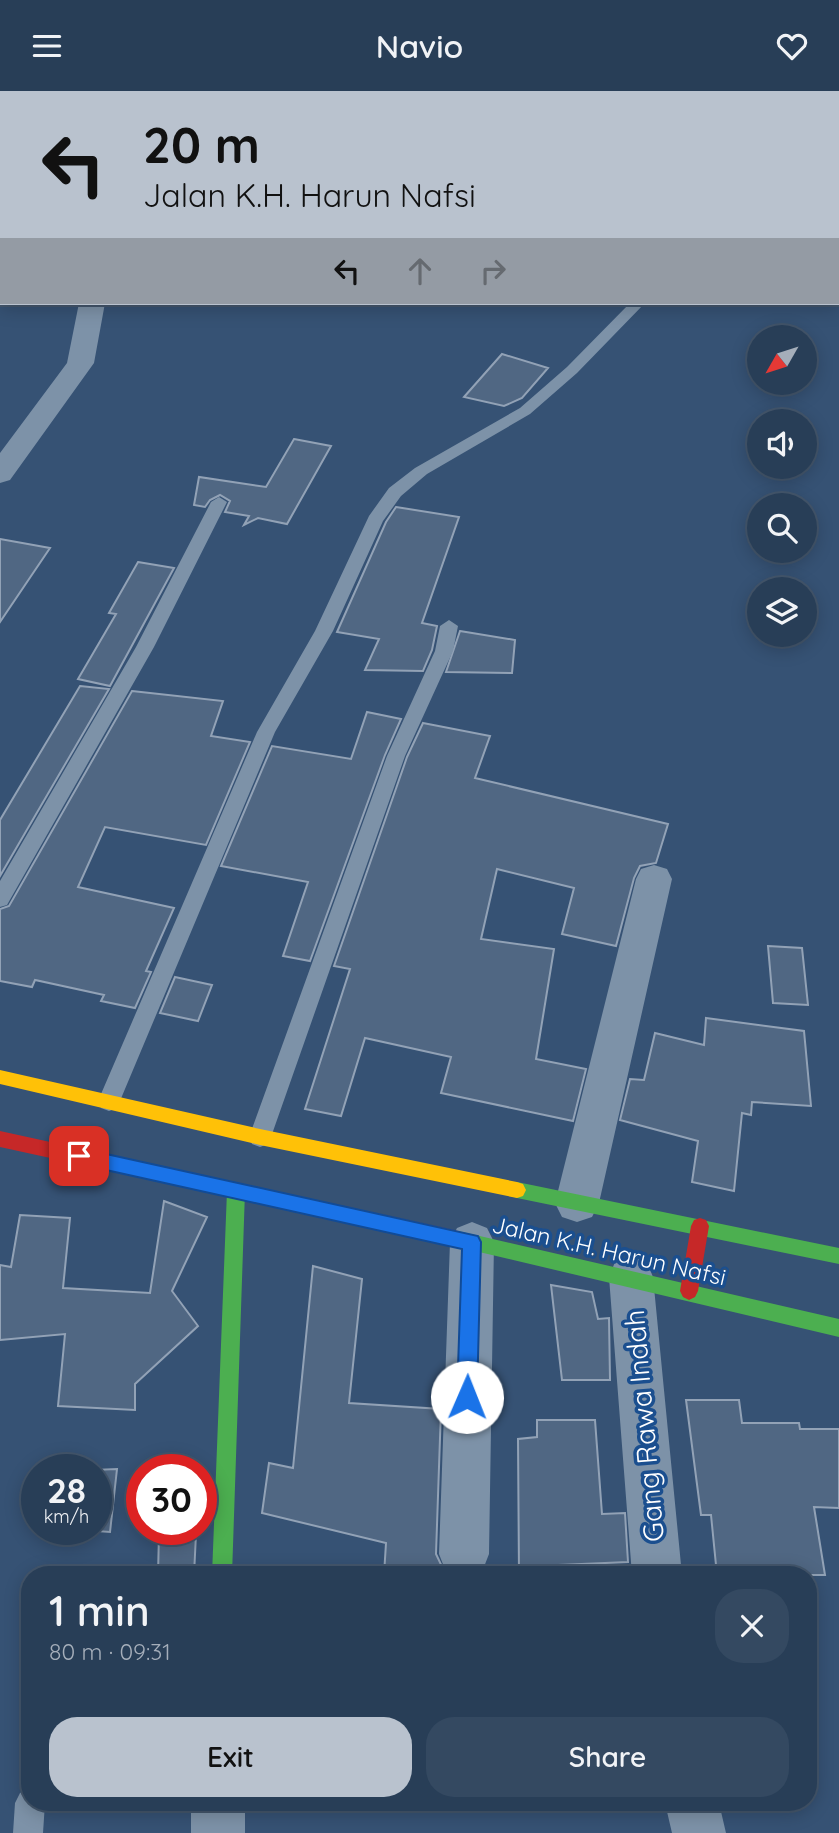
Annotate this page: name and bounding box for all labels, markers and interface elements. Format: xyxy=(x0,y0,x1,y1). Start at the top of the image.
text: Navio xyxy=(376,26,463,66)
icon: menu xyxy=(28,27,66,65)
icon: heart xyxy=(773,27,811,65)
text: 20 m xyxy=(143,114,260,175)
icon: left xyxy=(28,119,119,210)
text: Jalan K.H. Harun Nafsi xyxy=(143,175,476,215)
icon: left xyxy=(328,252,366,290)
icon: ahead xyxy=(401,252,439,290)
icon: right xyxy=(474,252,512,290)
north arrow xyxy=(747,325,817,395)
map controls xyxy=(747,325,817,647)
button: sound xyxy=(747,409,817,479)
button: search xyxy=(747,493,817,563)
button: layers xyxy=(747,577,817,647)
pin xyxy=(49,1126,109,1186)
icon: arrive xyxy=(60,1137,98,1175)
street label: Jalan K.H. Harun Nafsi xyxy=(489,1209,729,1292)
street label: Gang Rawa Indah xyxy=(616,1309,671,1543)
position arrow xyxy=(430,1360,504,1434)
speed limit sign: 30 xyxy=(126,1454,217,1545)
text: 28 xyxy=(47,1468,86,1512)
text: km/h xyxy=(44,1505,89,1528)
text: 1 min xyxy=(49,1584,150,1637)
button: close xyxy=(715,1589,789,1663)
text: 80 m · 09:31 xyxy=(49,1637,171,1666)
button: Exit xyxy=(49,1717,412,1797)
button: Share xyxy=(426,1717,789,1797)

